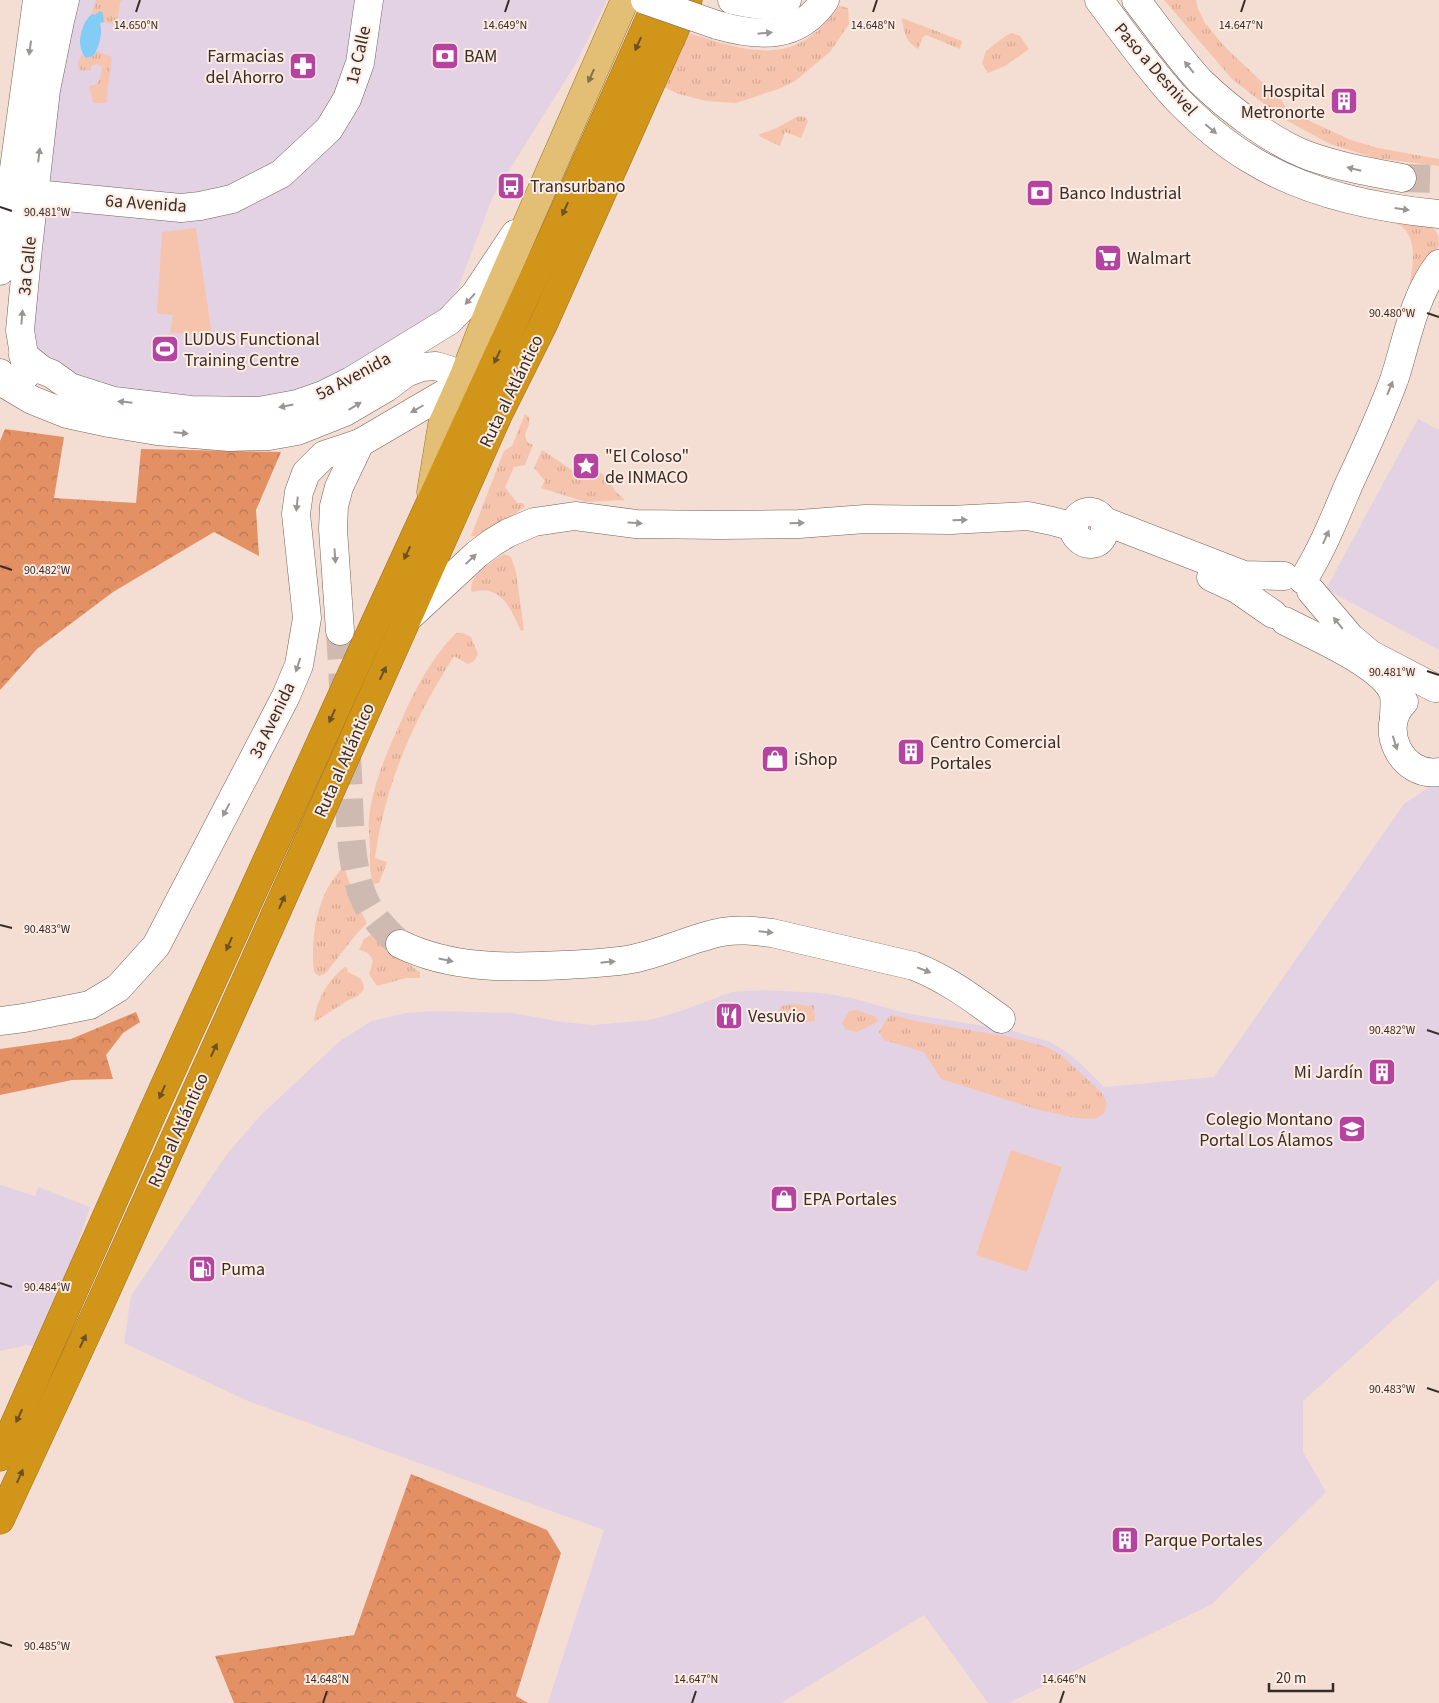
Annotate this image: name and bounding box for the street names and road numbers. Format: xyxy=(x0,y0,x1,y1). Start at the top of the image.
street label: Paso a Desnivel xyxy=(1108,17,1203,121)
street label: 1a Calle xyxy=(340,23,377,87)
street label: 6a Avenida xyxy=(104,188,188,219)
street label: 3a Calle xyxy=(12,235,43,297)
street label: Ruta al Atlántico xyxy=(473,331,550,452)
street label: 5a Avenida xyxy=(311,346,395,407)
street label: 3a Avenida xyxy=(243,678,302,762)
street label: Ruta al Atlántico xyxy=(308,699,381,821)
street label: Ruta al Atlántico xyxy=(142,1069,215,1191)

